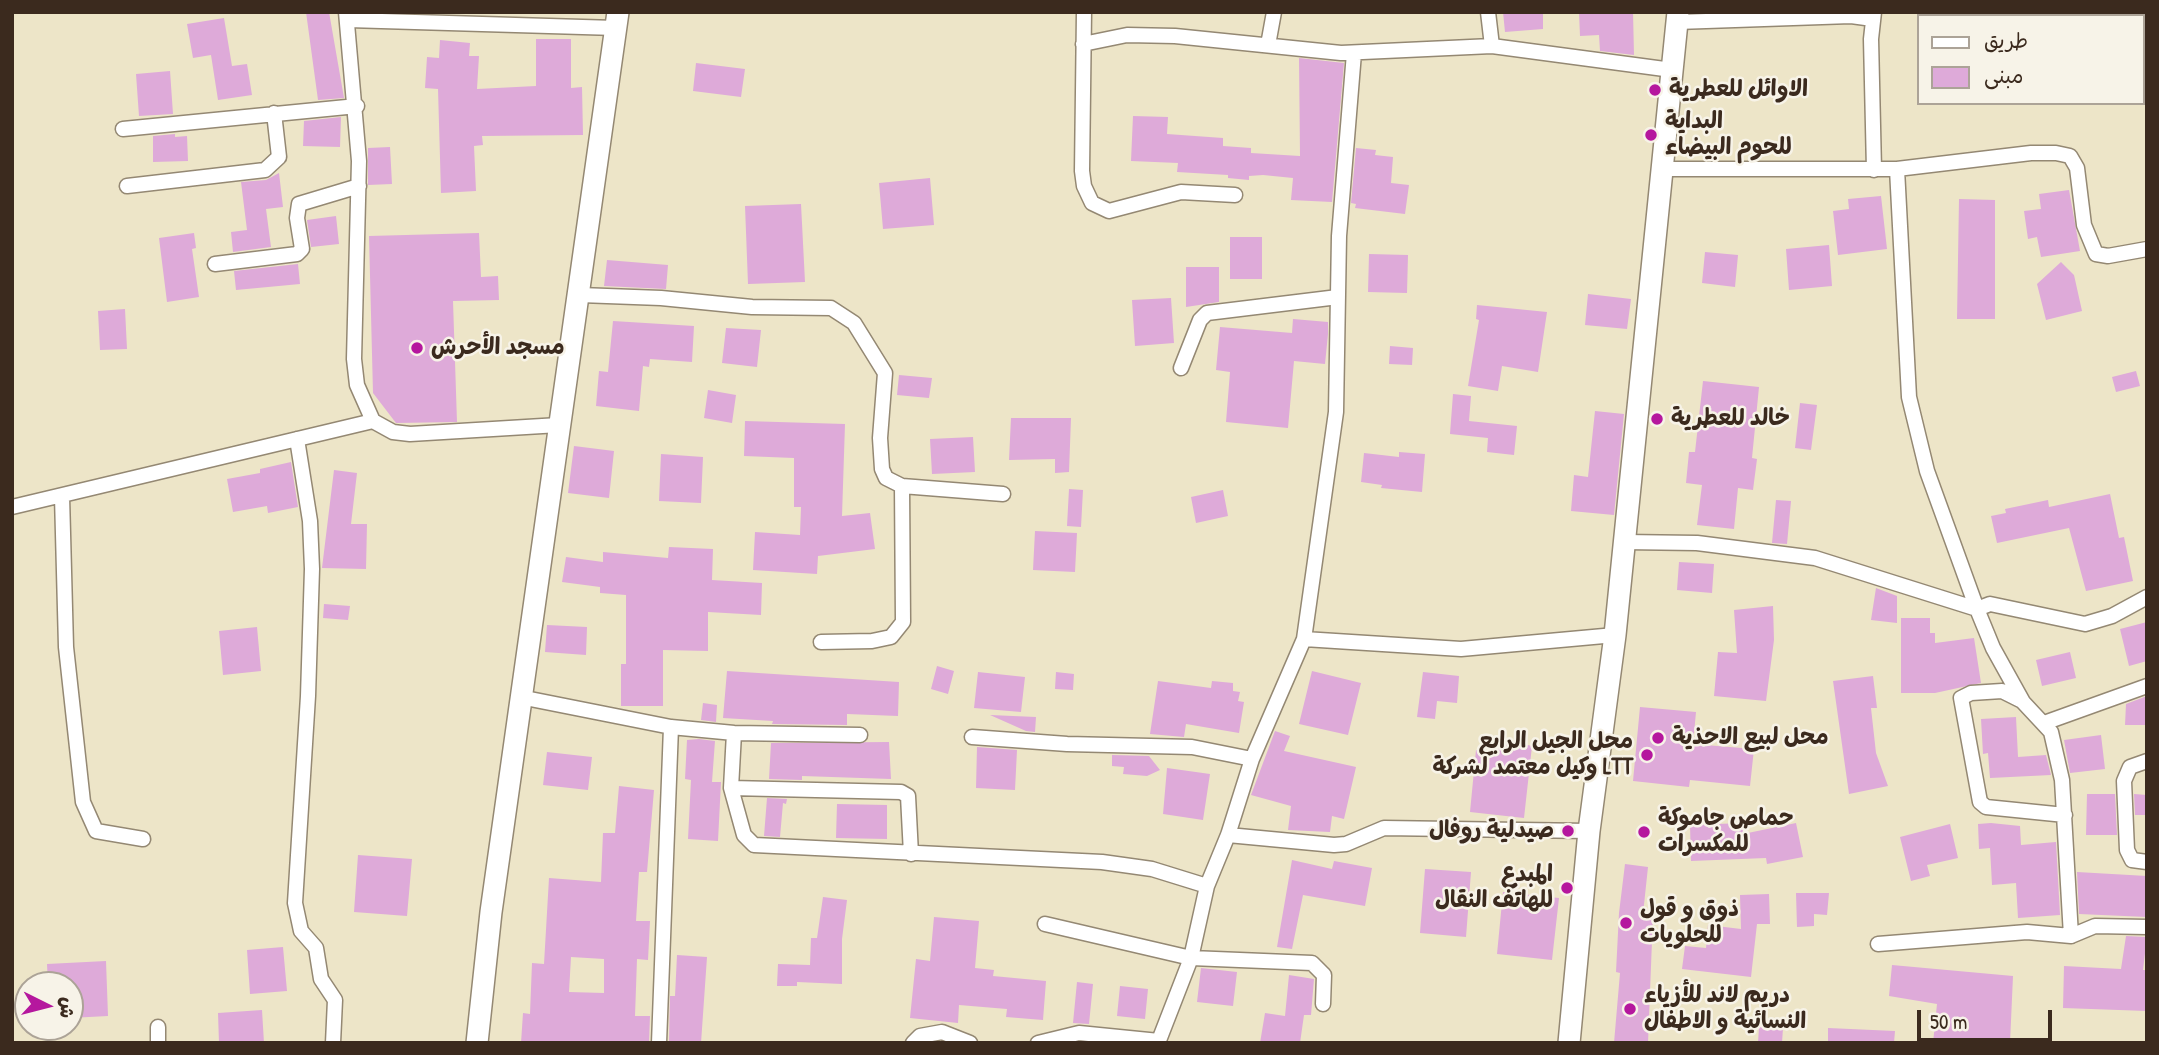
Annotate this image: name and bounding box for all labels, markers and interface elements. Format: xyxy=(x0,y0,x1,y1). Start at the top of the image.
legend xyxy=(1918,14,2145,105)
text: طريق xyxy=(1984,26,2028,55)
text: مبنى xyxy=(1984,61,2023,90)
place label: الاوائل للعطرية xyxy=(1669,76,1808,104)
marker: الاوائل للعطرية xyxy=(1647,82,1663,98)
place label: البداية للحوم البيضاء xyxy=(1665,108,1792,162)
marker: البداية للحوم البيضاء xyxy=(1643,127,1659,143)
place label: مسجد الأحرش xyxy=(431,334,565,362)
marker: مسجد الأحرش xyxy=(409,340,425,356)
place label: خالد للعطرية xyxy=(1671,405,1790,433)
marker: خالد للعطرية xyxy=(1649,411,1665,427)
place label: محل لبيع الاحذية xyxy=(1672,724,1829,752)
place label: محل الجيل الرابع وكيل معتمد لشركة LTT xyxy=(1433,728,1633,782)
marker: محل لبيع الاحذية xyxy=(1650,730,1666,746)
marker: محل الجيل الرابع وكيل معتمد لشركة LTT xyxy=(1639,747,1655,763)
place label: حماص جاموكة للمكسرات xyxy=(1658,805,1794,859)
place label: صيدلية روفال xyxy=(1429,817,1554,845)
marker: صيدلية روفال xyxy=(1560,823,1576,839)
marker: حماص جاموكة للمكسرات xyxy=(1636,824,1652,840)
place label: المبدع للهاتف النقال xyxy=(1435,861,1553,915)
marker: المبدع للهاتف النقال xyxy=(1559,880,1575,896)
place label: ذوق و قول للحلويات xyxy=(1640,896,1739,950)
marker: ذوق و قول للحلويات xyxy=(1618,915,1634,931)
north arrow xyxy=(14,971,84,1041)
place label: دريم لاند للأزياء النسائية و الاطفال xyxy=(1644,982,1806,1036)
text: ش xyxy=(54,996,82,1020)
scale bar xyxy=(1921,996,2056,1040)
marker: دريم لاند للأزياء النسائية و الاطفال xyxy=(1622,1001,1638,1017)
text: 50 m xyxy=(1930,1007,1967,1036)

